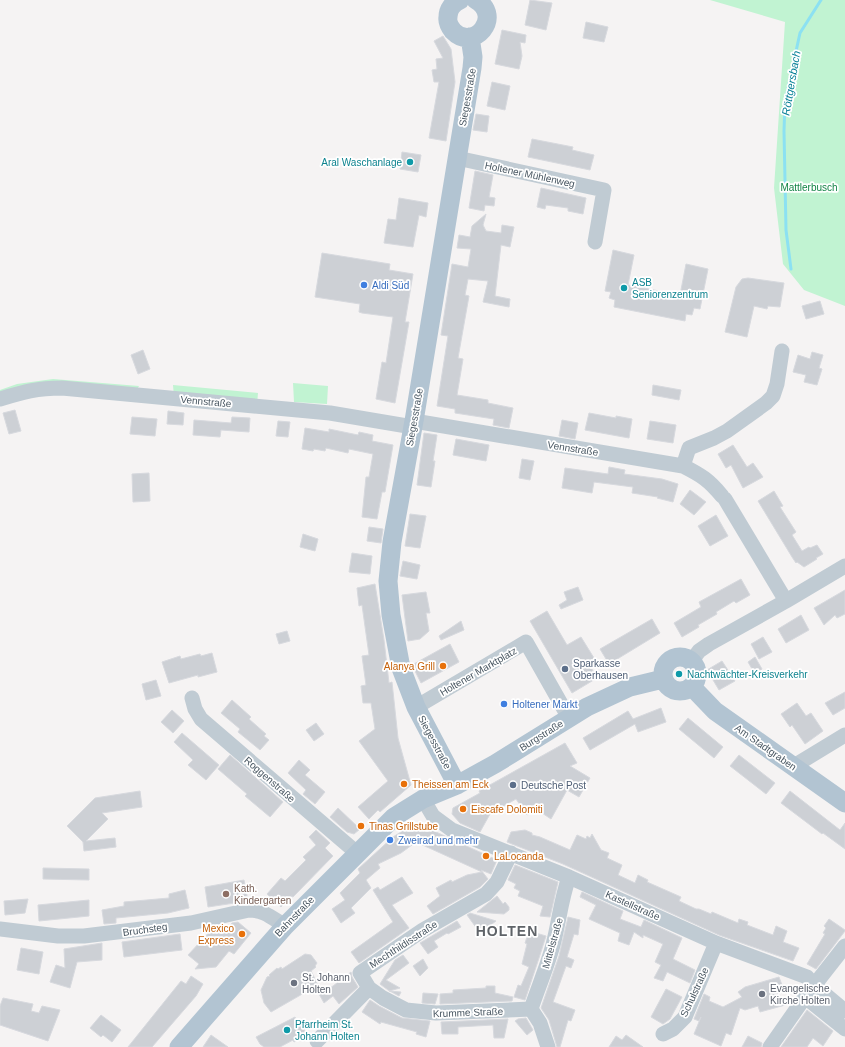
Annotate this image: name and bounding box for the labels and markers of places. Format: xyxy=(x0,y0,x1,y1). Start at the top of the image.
place label: Aral Waschanlage xyxy=(321,157,402,168)
marker: Aral Waschanlage xyxy=(405,157,415,167)
place label: ASB Seniorenzentrum xyxy=(632,277,708,300)
marker: Aldi Süd xyxy=(359,280,369,290)
place label: Aldi Süd xyxy=(372,280,409,291)
marker: ASB Seniorenzentrum xyxy=(619,283,629,293)
place label: Sparkasse Oberhausen xyxy=(573,658,628,681)
place label: Alanya Grill xyxy=(384,661,435,672)
marker: Alanya Grill xyxy=(438,661,448,671)
marker: Sparkasse Oberhausen xyxy=(560,664,570,674)
marker: Nachtwächter-Kreisverkehr xyxy=(674,669,684,679)
place label: Nachtwächter-Kreisverkehr xyxy=(687,669,808,680)
marker: Holtener Markt xyxy=(499,699,509,709)
place label: Holtener Markt xyxy=(512,699,578,710)
marker: Theissen am Eck xyxy=(399,779,409,789)
place label: Theissen am Eck xyxy=(412,779,490,790)
marker: Deutsche Post xyxy=(508,780,518,790)
place label: Deutsche Post xyxy=(521,780,586,791)
marker: Eiscafe Dolomiti xyxy=(458,804,468,814)
place label: Eiscafe Dolomiti xyxy=(471,804,543,815)
marker: Tinas Grillstube xyxy=(356,821,366,831)
place label: Tinas Grillstube xyxy=(369,821,439,832)
marker: Zweirad und mehr xyxy=(385,835,395,845)
place label: Zweirad und mehr xyxy=(398,835,479,846)
marker: LaLocanda xyxy=(481,851,491,861)
place label: LaLocanda xyxy=(494,851,544,862)
place label: Kath. Kindergarten xyxy=(234,883,291,906)
marker: Kath. Kindergarten xyxy=(221,889,231,899)
place label: Mexico Express xyxy=(198,923,234,946)
marker: Mexico Express xyxy=(237,929,247,939)
place label: St. Johann Holten xyxy=(302,972,350,995)
marker: St. Johann Holten xyxy=(289,978,299,988)
place label: Evangelische Kirche Holten xyxy=(770,983,830,1006)
marker: Evangelische Kirche Holten xyxy=(757,989,767,999)
place label: Pfarrheim St. Johann Holten xyxy=(295,1019,360,1042)
marker: Pfarrheim St. Johann Holten xyxy=(282,1025,292,1035)

